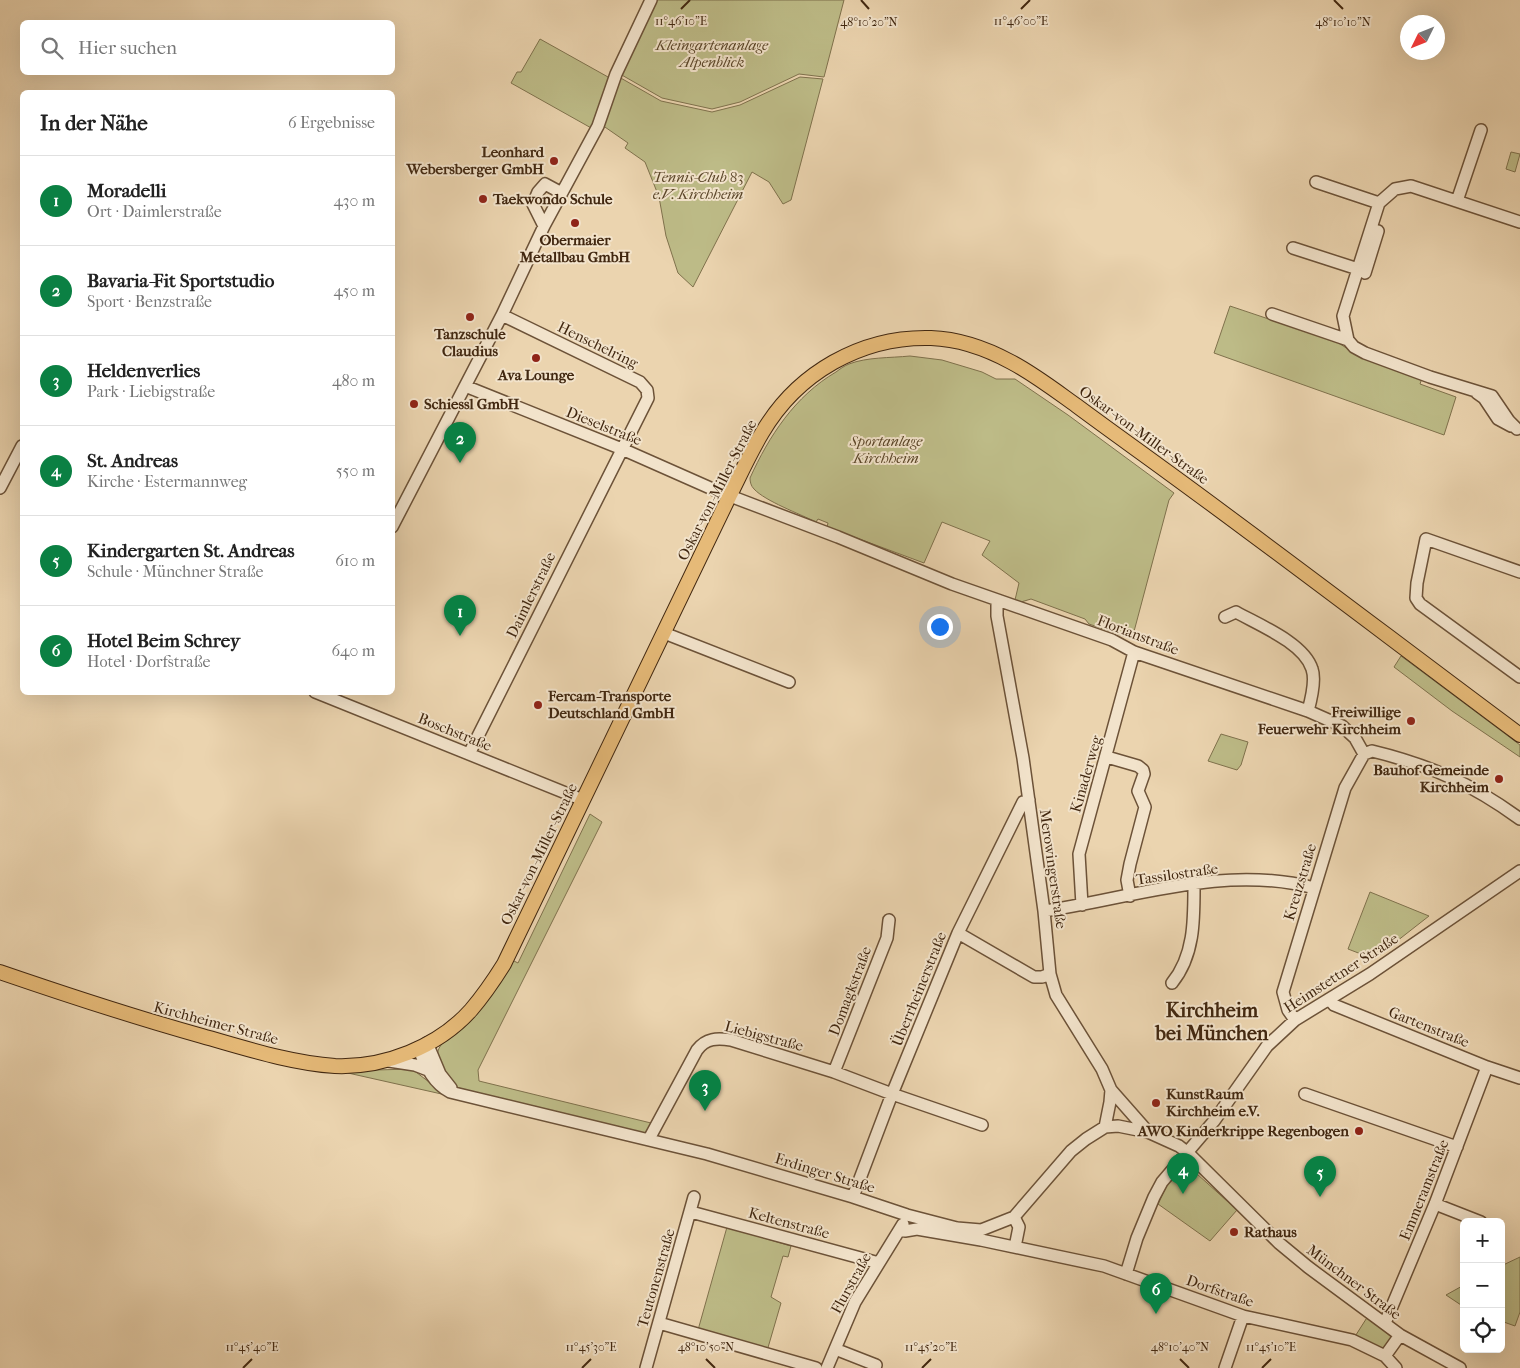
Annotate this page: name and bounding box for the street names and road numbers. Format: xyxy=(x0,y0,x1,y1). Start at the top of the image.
street label: Henschelring xyxy=(555,318,642,373)
street label: Oskar-von-Miller-Straße xyxy=(1076,382,1213,488)
street label: Dieselstraße xyxy=(563,403,645,450)
street label: Oskar-von-Miller-Straße xyxy=(674,416,761,563)
street label: Daimlerstraße xyxy=(503,549,560,641)
street label: Florianstraße xyxy=(1095,611,1182,659)
street label: Boschstraße xyxy=(416,709,495,755)
street label: Kinaderweg xyxy=(1066,732,1106,815)
street label: Oskar-von-Miller-Straße xyxy=(497,780,581,928)
street label: Merowingerstraße xyxy=(1036,808,1070,931)
street label: Kreuzstraße xyxy=(1280,841,1320,923)
street label: Tassilostraße xyxy=(1135,859,1220,889)
street label: Überrheinerstraße xyxy=(888,929,950,1049)
street label: Heimstettner Straße xyxy=(1280,929,1402,1017)
street label: Domagkstraße xyxy=(825,943,875,1038)
street label: Kirchheimer Straße xyxy=(152,998,281,1048)
street label: Gartenstraße xyxy=(1386,1003,1472,1052)
street label: Liebigstraße xyxy=(723,1017,806,1055)
street label: Emmeramstraße xyxy=(1396,1136,1453,1243)
street label: Erdinger Straße xyxy=(773,1149,878,1197)
street label: Keltenstraße xyxy=(746,1204,832,1243)
street label: Teutonenstraße xyxy=(633,1226,679,1330)
street label: Münchner Straße xyxy=(1303,1241,1405,1324)
street label: Flurstraße xyxy=(827,1249,875,1317)
street label: Dorfstraße xyxy=(1184,1271,1257,1311)

